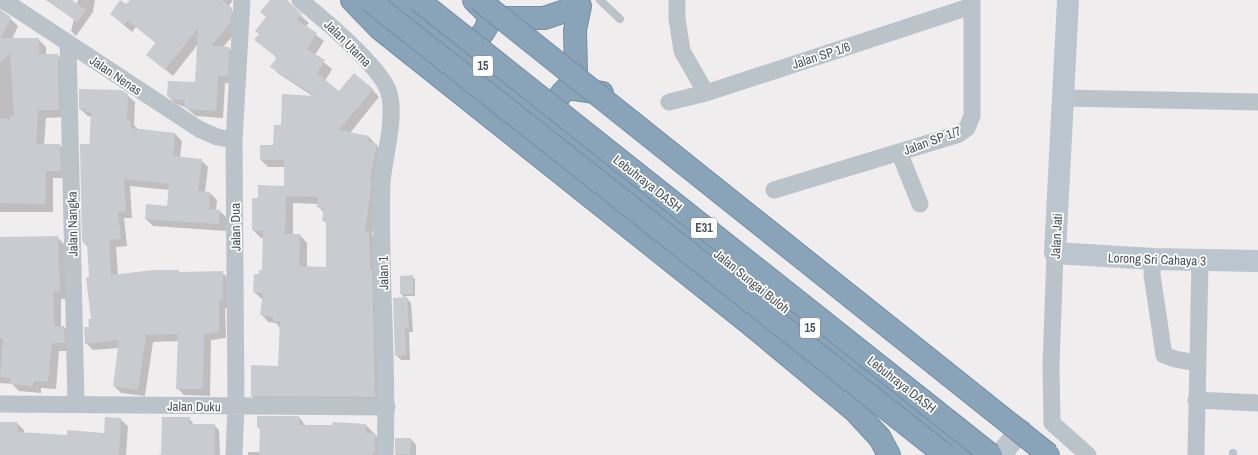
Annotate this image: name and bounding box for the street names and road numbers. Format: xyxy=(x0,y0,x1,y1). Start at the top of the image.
street label: Jalan Utama xyxy=(320,16,375,71)
street label: Jalan SP 1/6 xyxy=(790,38,853,73)
street label: Jalan Nenas xyxy=(86,52,145,99)
road number: 15 xyxy=(473,56,493,76)
street label: Jalan SP 1/7 xyxy=(901,122,963,159)
street label: Lebuhraya DASH xyxy=(610,151,686,216)
street label: Jalan Nangka xyxy=(63,191,82,257)
street label: Jalan Dua xyxy=(227,203,244,251)
street label: Jalan Jati xyxy=(1047,213,1066,259)
road number: E31 xyxy=(691,218,717,238)
street label: Jalan Sungai Buloh xyxy=(710,246,793,317)
street label: Lorong Sri Cahaya 3 xyxy=(1108,249,1207,270)
street label: Jalan 1 xyxy=(375,256,392,290)
road number: 15 xyxy=(800,318,820,338)
street label: Lebuhraya DASH xyxy=(864,352,940,417)
street label: Jalan Duku xyxy=(167,398,221,415)

